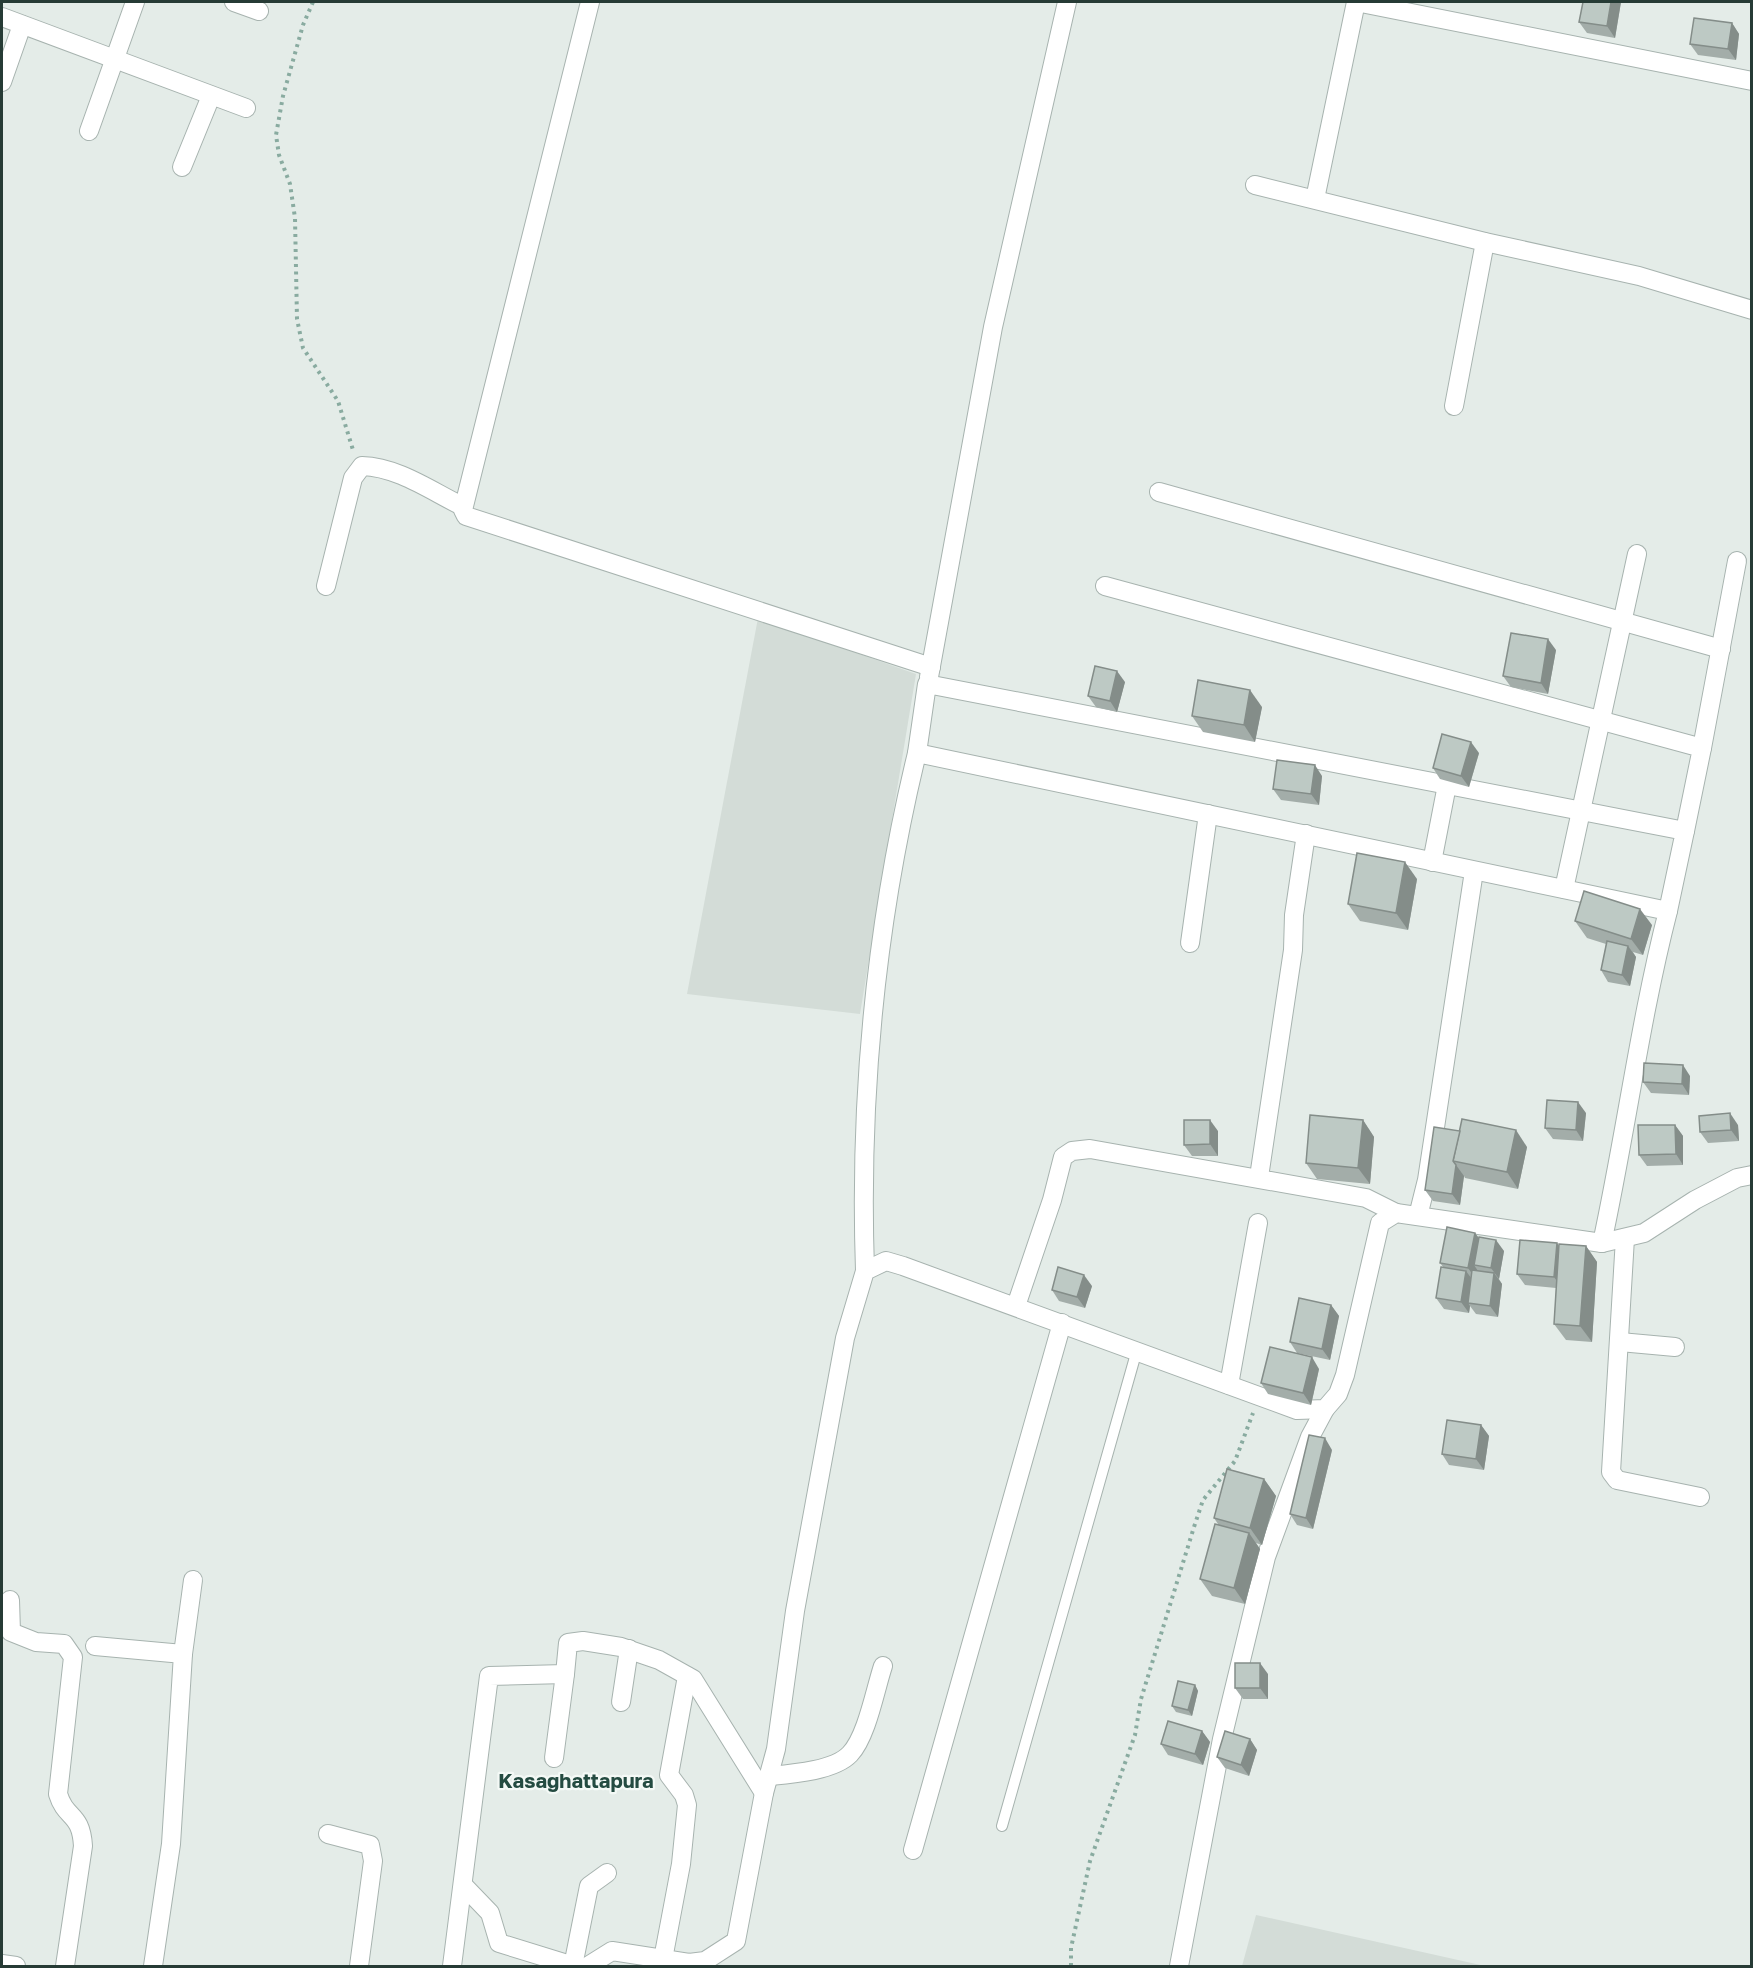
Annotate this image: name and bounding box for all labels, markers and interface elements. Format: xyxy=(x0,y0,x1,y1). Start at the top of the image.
district label: Kasaghattapura xyxy=(498,1768,654,1792)

